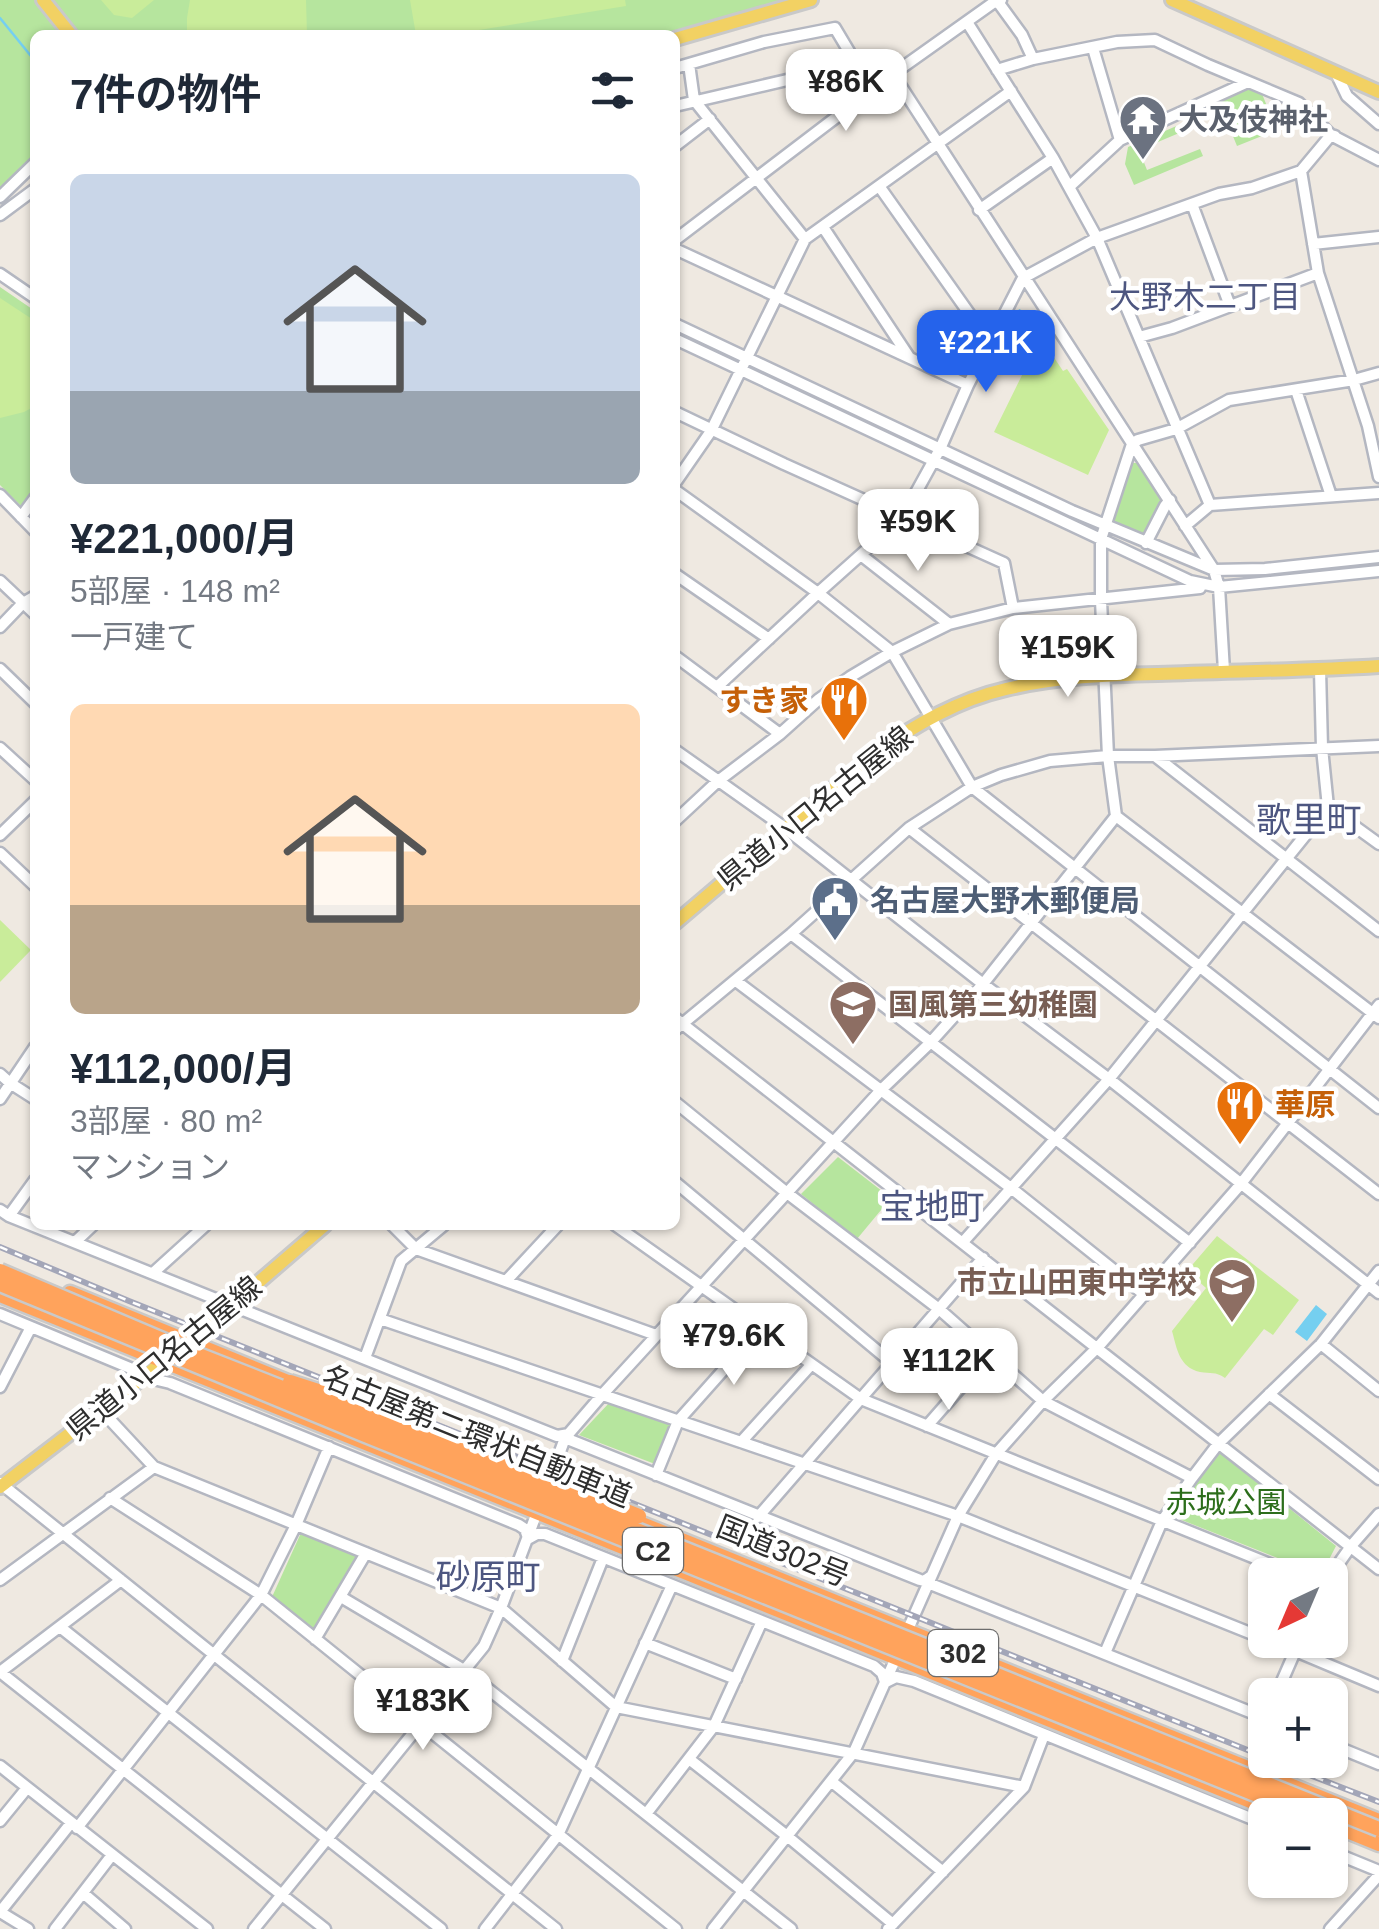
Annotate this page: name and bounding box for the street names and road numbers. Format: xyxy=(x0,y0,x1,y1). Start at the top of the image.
street label: 県道小口名古屋線 xyxy=(711,720,919,896)
street label: 県道小口名古屋線 xyxy=(60,1270,268,1446)
street label: 名古屋第二環状自動車道 xyxy=(318,1359,636,1513)
street label: 国道302号 xyxy=(712,1509,854,1593)
road number: C2 xyxy=(623,1528,683,1574)
road number: 302 xyxy=(928,1630,998,1676)

